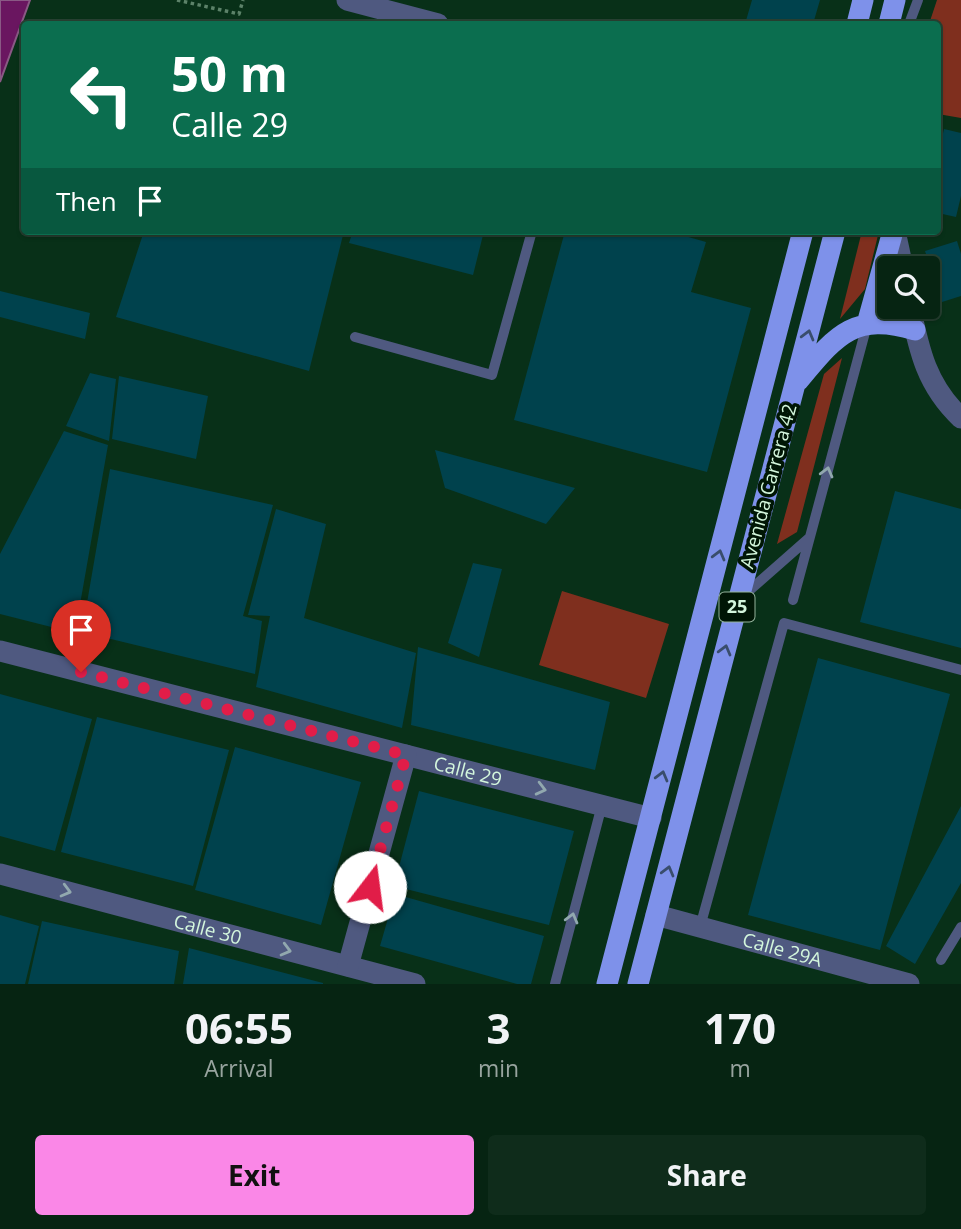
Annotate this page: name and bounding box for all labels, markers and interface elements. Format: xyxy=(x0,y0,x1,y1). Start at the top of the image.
text: 50 m xyxy=(171,40,288,106)
icon: left xyxy=(56,49,147,140)
text: Calle 29 xyxy=(171,103,288,146)
icon: arrive xyxy=(131,182,169,220)
text: Then xyxy=(56,183,117,219)
map controls xyxy=(877,256,940,319)
button: search xyxy=(877,256,940,319)
one-way arrow xyxy=(800,330,814,342)
street label: Avenida Carrera 42 xyxy=(734,401,802,571)
one-way arrow xyxy=(819,466,833,478)
one-way arrow xyxy=(711,550,725,562)
road number: 25 xyxy=(720,592,754,622)
pin xyxy=(51,600,111,672)
icon: arrive xyxy=(62,611,100,649)
one-way arrow xyxy=(717,645,731,657)
street label: Calle 29 xyxy=(431,750,505,792)
one-way arrow xyxy=(654,770,668,782)
one-way arrow xyxy=(535,781,547,796)
position arrow xyxy=(333,850,407,924)
one-way arrow xyxy=(660,865,674,877)
one-way arrow xyxy=(60,883,72,898)
street label: Calle 30 xyxy=(171,908,245,951)
one-way arrow xyxy=(564,912,578,924)
street label: Calle 29A xyxy=(740,926,825,973)
one-way arrow xyxy=(280,942,292,956)
text: 06:55 xyxy=(185,999,293,1056)
text: 3 xyxy=(486,999,511,1056)
text: 170 xyxy=(704,999,776,1056)
text: Arrival xyxy=(204,1052,274,1084)
text: min xyxy=(478,1052,519,1084)
text: m xyxy=(729,1052,751,1084)
button: Exit xyxy=(35,1135,474,1215)
button: Share xyxy=(488,1135,926,1215)

